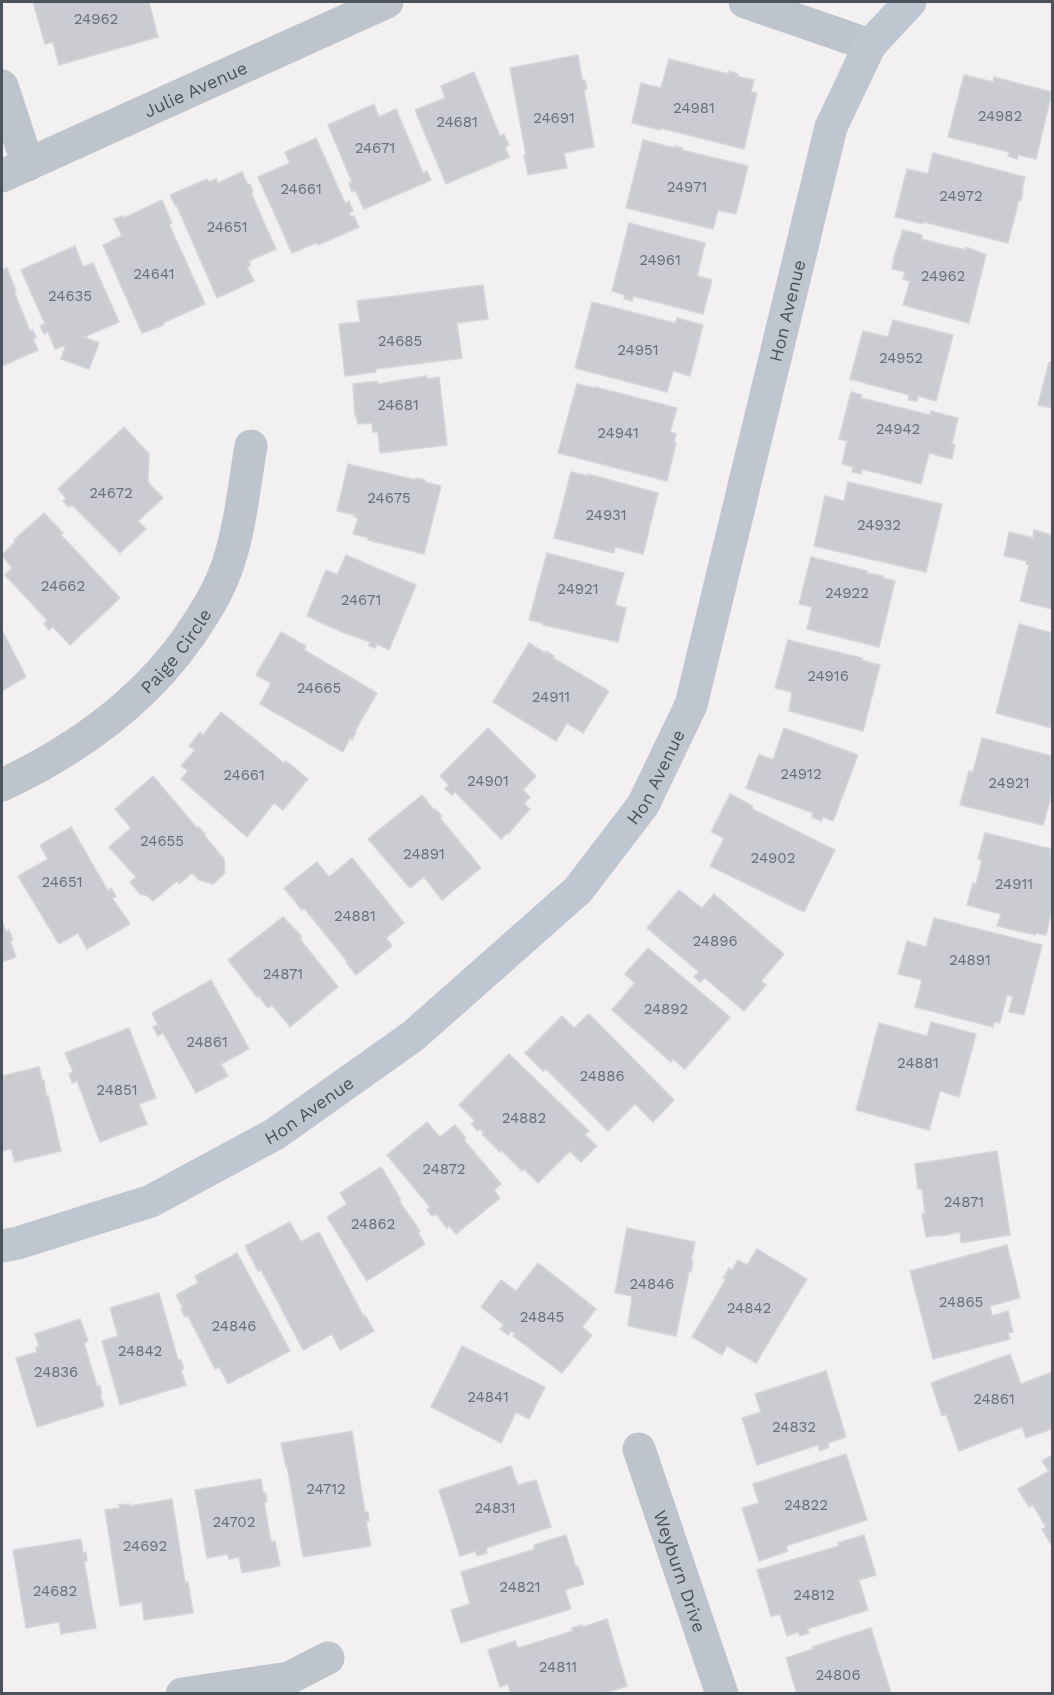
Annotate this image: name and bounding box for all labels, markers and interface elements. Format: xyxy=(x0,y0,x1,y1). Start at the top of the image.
house number: 24962 xyxy=(74,10,118,28)
street label: Julie Avenue xyxy=(140,56,250,121)
house number: 24981 xyxy=(673,99,715,117)
house number: 24982 xyxy=(978,107,1022,125)
house number: 24691 xyxy=(533,109,575,127)
house number: 24681 xyxy=(436,113,478,131)
house number: 24671 xyxy=(355,139,395,157)
house number: 24971 xyxy=(667,178,707,196)
house number: 24661 xyxy=(280,180,322,198)
house number: 24972 xyxy=(939,187,983,205)
house number: 24651 xyxy=(206,218,248,236)
house number: 24961 xyxy=(639,251,681,269)
street label: Hon Avenue xyxy=(764,258,809,364)
house number: 24641 xyxy=(133,265,175,283)
house number: 24962 xyxy=(921,267,965,285)
house number: 24635 xyxy=(48,287,92,305)
house number: 24685 xyxy=(378,332,422,350)
house number: 24951 xyxy=(617,341,659,359)
house number: 24952 xyxy=(879,349,923,367)
house number: 24681 xyxy=(377,396,419,414)
house number: 24942 xyxy=(876,420,920,438)
house number: 24941 xyxy=(597,424,639,442)
house number: 24672 xyxy=(89,484,133,502)
house number: 24675 xyxy=(367,489,411,507)
house number: 24931 xyxy=(585,506,627,524)
house number: 24932 xyxy=(857,516,901,534)
house number: 24662 xyxy=(41,577,85,595)
house number: 24921 xyxy=(557,580,599,598)
house number: 24922 xyxy=(825,584,869,602)
house number: 24671 xyxy=(341,591,381,609)
street label: Paige Circle xyxy=(136,604,215,698)
house number: 24916 xyxy=(807,667,849,685)
house number: 24665 xyxy=(297,679,341,697)
house number: 24911 xyxy=(532,688,570,706)
street label: Hon Avenue xyxy=(622,726,688,828)
house number: 24912 xyxy=(780,765,822,783)
house number: 24661 xyxy=(223,766,265,784)
house number: 24901 xyxy=(467,772,509,790)
house number: 24921 xyxy=(988,774,1030,792)
house number: 24655 xyxy=(140,832,184,850)
house number: 24891 xyxy=(403,845,445,863)
house number: 24902 xyxy=(751,849,795,867)
house number: 24651 xyxy=(41,873,83,891)
house number: 24911 xyxy=(995,875,1033,893)
house number: 24881 xyxy=(334,907,376,925)
house number: 24896 xyxy=(692,932,738,950)
house number: 24891 xyxy=(949,951,991,969)
house number: 24871 xyxy=(263,965,303,983)
house number: 24892 xyxy=(644,1000,688,1018)
house number: 24861 xyxy=(186,1033,228,1051)
house number: 24881 xyxy=(897,1054,939,1072)
house number: 24886 xyxy=(579,1067,625,1085)
street label: Hon Avenue xyxy=(261,1071,357,1148)
house number: 24851 xyxy=(96,1081,138,1099)
house number: 24882 xyxy=(502,1109,546,1127)
house number: 24872 xyxy=(422,1160,466,1178)
house number: 24871 xyxy=(944,1193,984,1211)
house number: 24862 xyxy=(351,1215,395,1233)
house number: 24846 xyxy=(630,1275,675,1293)
house number: 24865 xyxy=(939,1293,983,1311)
house number: 24842 xyxy=(727,1299,771,1317)
house number: 24845 xyxy=(520,1308,564,1326)
house number: 24846 xyxy=(212,1317,257,1335)
house number: 24842 xyxy=(118,1342,162,1360)
house number: 24836 xyxy=(34,1363,78,1381)
house number: 24841 xyxy=(467,1388,509,1406)
house number: 24861 xyxy=(973,1390,1015,1408)
house number: 24832 xyxy=(772,1418,816,1436)
house number: 24712 xyxy=(306,1480,346,1498)
house number: 24822 xyxy=(784,1496,828,1514)
house number: 24831 xyxy=(475,1499,516,1517)
street label: Weyburn Drive xyxy=(650,1507,711,1635)
house number: 24702 xyxy=(213,1513,255,1531)
house number: 24692 xyxy=(123,1537,167,1555)
house number: 24821 xyxy=(499,1578,541,1596)
house number: 24682 xyxy=(33,1582,77,1600)
house number: 24812 xyxy=(793,1586,835,1604)
house number: 24811 xyxy=(539,1658,577,1676)
house number: 24806 xyxy=(815,1666,861,1684)

